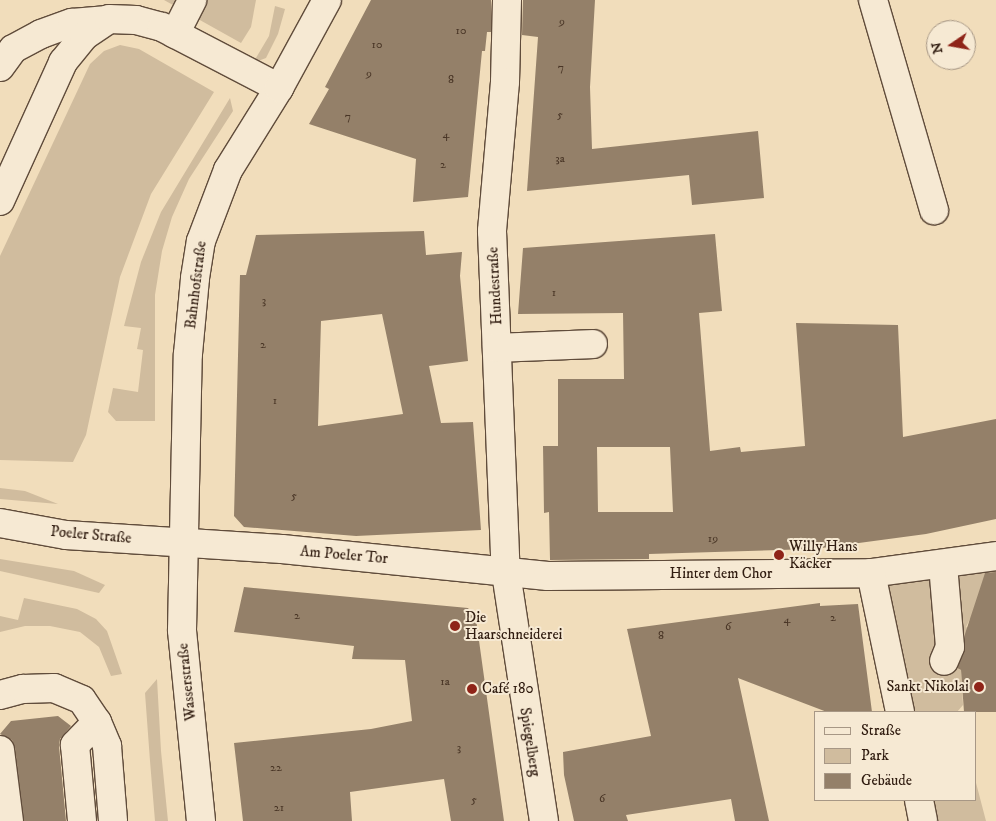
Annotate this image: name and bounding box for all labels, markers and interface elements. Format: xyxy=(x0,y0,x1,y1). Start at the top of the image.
house number: 9 xyxy=(559,15,565,29)
north arrow xyxy=(926,20,976,70)
house number: 10 xyxy=(456,24,466,38)
house number: 10 xyxy=(372,38,382,52)
text: N xyxy=(927,40,947,55)
house number: 7 xyxy=(558,61,564,75)
house number: 9 xyxy=(366,67,372,81)
house number: 8 xyxy=(448,73,454,87)
house number: 5 xyxy=(557,108,563,122)
house number: 7 xyxy=(345,110,351,124)
house number: 4 xyxy=(443,128,449,142)
house number: 3a xyxy=(555,152,565,166)
house number: 2 xyxy=(440,158,446,172)
street label: Bahnhofstraße xyxy=(182,240,210,330)
street label: Hundestraße xyxy=(484,247,506,325)
house number: 1 xyxy=(552,286,556,300)
house number: 3 xyxy=(262,294,266,308)
house number: 2 xyxy=(260,338,266,352)
house number: 1 xyxy=(273,394,277,408)
house number: 5 xyxy=(291,489,297,503)
street label: Poeler Straße xyxy=(50,522,132,548)
house number: 19 xyxy=(708,532,718,546)
place label: Willy Hans Käcker xyxy=(789,537,858,572)
street label: Am Poeler Tor xyxy=(299,542,389,568)
marker: Willy Hans Käcker xyxy=(773,549,785,561)
street label: Hinter dem Chor xyxy=(670,565,772,583)
place label: Die Haarschneiderei xyxy=(465,608,562,643)
house number: 2 xyxy=(294,609,300,623)
house number: 2 xyxy=(830,611,836,625)
house number: 4 xyxy=(784,613,790,627)
marker: Die Haarschneiderei xyxy=(449,620,461,632)
house number: 6 xyxy=(725,620,731,634)
house number: 8 xyxy=(658,629,664,643)
street label: Wasserstraße xyxy=(174,642,200,722)
house number: 1a xyxy=(440,675,450,689)
place label: Sankt Nikolai xyxy=(886,678,969,696)
place label: Café 180 xyxy=(482,680,534,698)
marker: Sankt Nikolai xyxy=(973,681,985,693)
marker: Café 180 xyxy=(466,683,478,695)
street label: Spiegelberg xyxy=(516,706,544,778)
legend xyxy=(814,711,976,801)
text: Straße xyxy=(861,721,901,740)
house number: 3 xyxy=(457,741,461,755)
text: Park xyxy=(861,746,889,765)
house number: 22 xyxy=(270,761,282,775)
text: Gebäude xyxy=(861,771,912,790)
house number: 6 xyxy=(599,792,605,806)
house number: 5 xyxy=(471,793,477,807)
house number: 21 xyxy=(274,801,284,815)

